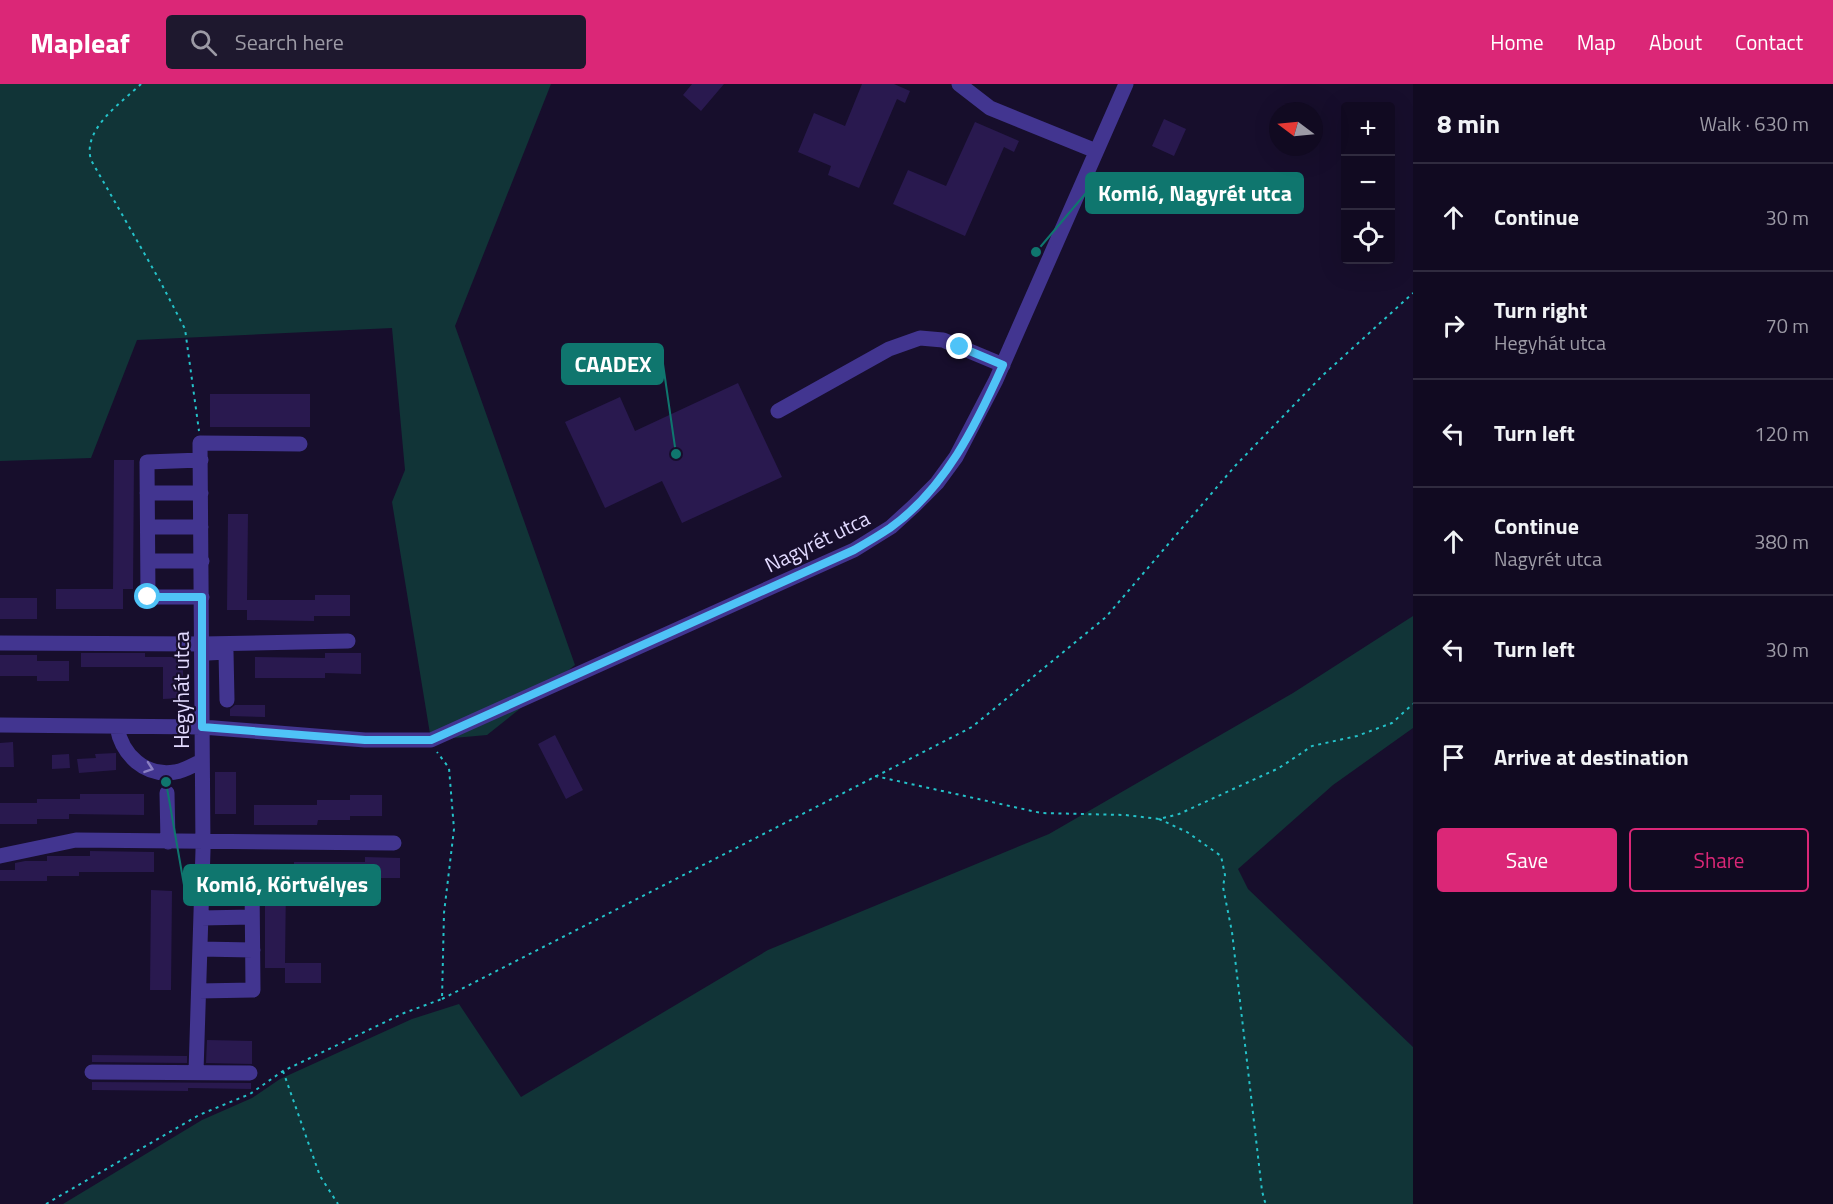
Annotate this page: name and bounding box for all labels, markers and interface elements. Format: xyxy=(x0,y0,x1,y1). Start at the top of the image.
search box xyxy=(166,15,586,69)
text: Mapleaf xyxy=(30,21,130,64)
text: Search here xyxy=(235,25,344,59)
icon: search xyxy=(187,26,220,59)
text: Home xyxy=(1490,26,1544,58)
text: Map xyxy=(1577,26,1616,58)
text: About xyxy=(1649,26,1702,58)
text: Contact xyxy=(1735,26,1803,58)
north arrow xyxy=(1269,102,1323,156)
map controls xyxy=(1341,102,1395,264)
button: + xyxy=(1341,102,1395,156)
text: 8 min xyxy=(1437,104,1500,143)
text: Walk · 630 m xyxy=(1700,108,1809,139)
button: − xyxy=(1341,156,1395,210)
callout: Komló, Nagyrét utca xyxy=(1086,173,1303,213)
text: Komló, Nagyrét utca xyxy=(1098,176,1292,210)
text: Continue xyxy=(1494,200,1579,234)
icon: ahead xyxy=(1437,201,1470,234)
text: 30 m xyxy=(1765,202,1809,233)
button: locate xyxy=(1341,210,1395,264)
text: Turn right xyxy=(1494,293,1588,327)
icon: right xyxy=(1437,309,1470,342)
text: 70 m xyxy=(1765,310,1809,341)
text: Hegyhát utca xyxy=(1494,327,1606,358)
route end xyxy=(946,333,972,359)
callout: CAADEX xyxy=(562,344,663,384)
text: CAADEX xyxy=(574,347,652,381)
text: Turn left xyxy=(1494,416,1575,450)
icon: left xyxy=(1437,417,1470,450)
text: 120 m xyxy=(1754,418,1809,449)
street label: Nagyrét utca xyxy=(759,502,875,580)
text: Continue xyxy=(1494,509,1579,543)
icon: ahead xyxy=(1437,525,1470,558)
text: 380 m xyxy=(1754,526,1809,557)
text: Nagyrét utca xyxy=(1494,543,1602,574)
route start xyxy=(134,583,160,609)
street label: Hegyhát utca xyxy=(165,631,197,749)
text: Turn left xyxy=(1494,632,1575,666)
icon: left xyxy=(1437,633,1470,666)
text: 30 m xyxy=(1765,634,1809,665)
text: Arrive at destination xyxy=(1494,740,1689,774)
icon: arrive xyxy=(1437,741,1470,774)
one-way arrow xyxy=(143,761,154,774)
button: Save xyxy=(1437,828,1617,892)
button: Share xyxy=(1629,828,1809,892)
callout: Komló, Körtvélyes xyxy=(184,865,380,905)
text: Komló, Körtvélyes xyxy=(196,867,368,901)

